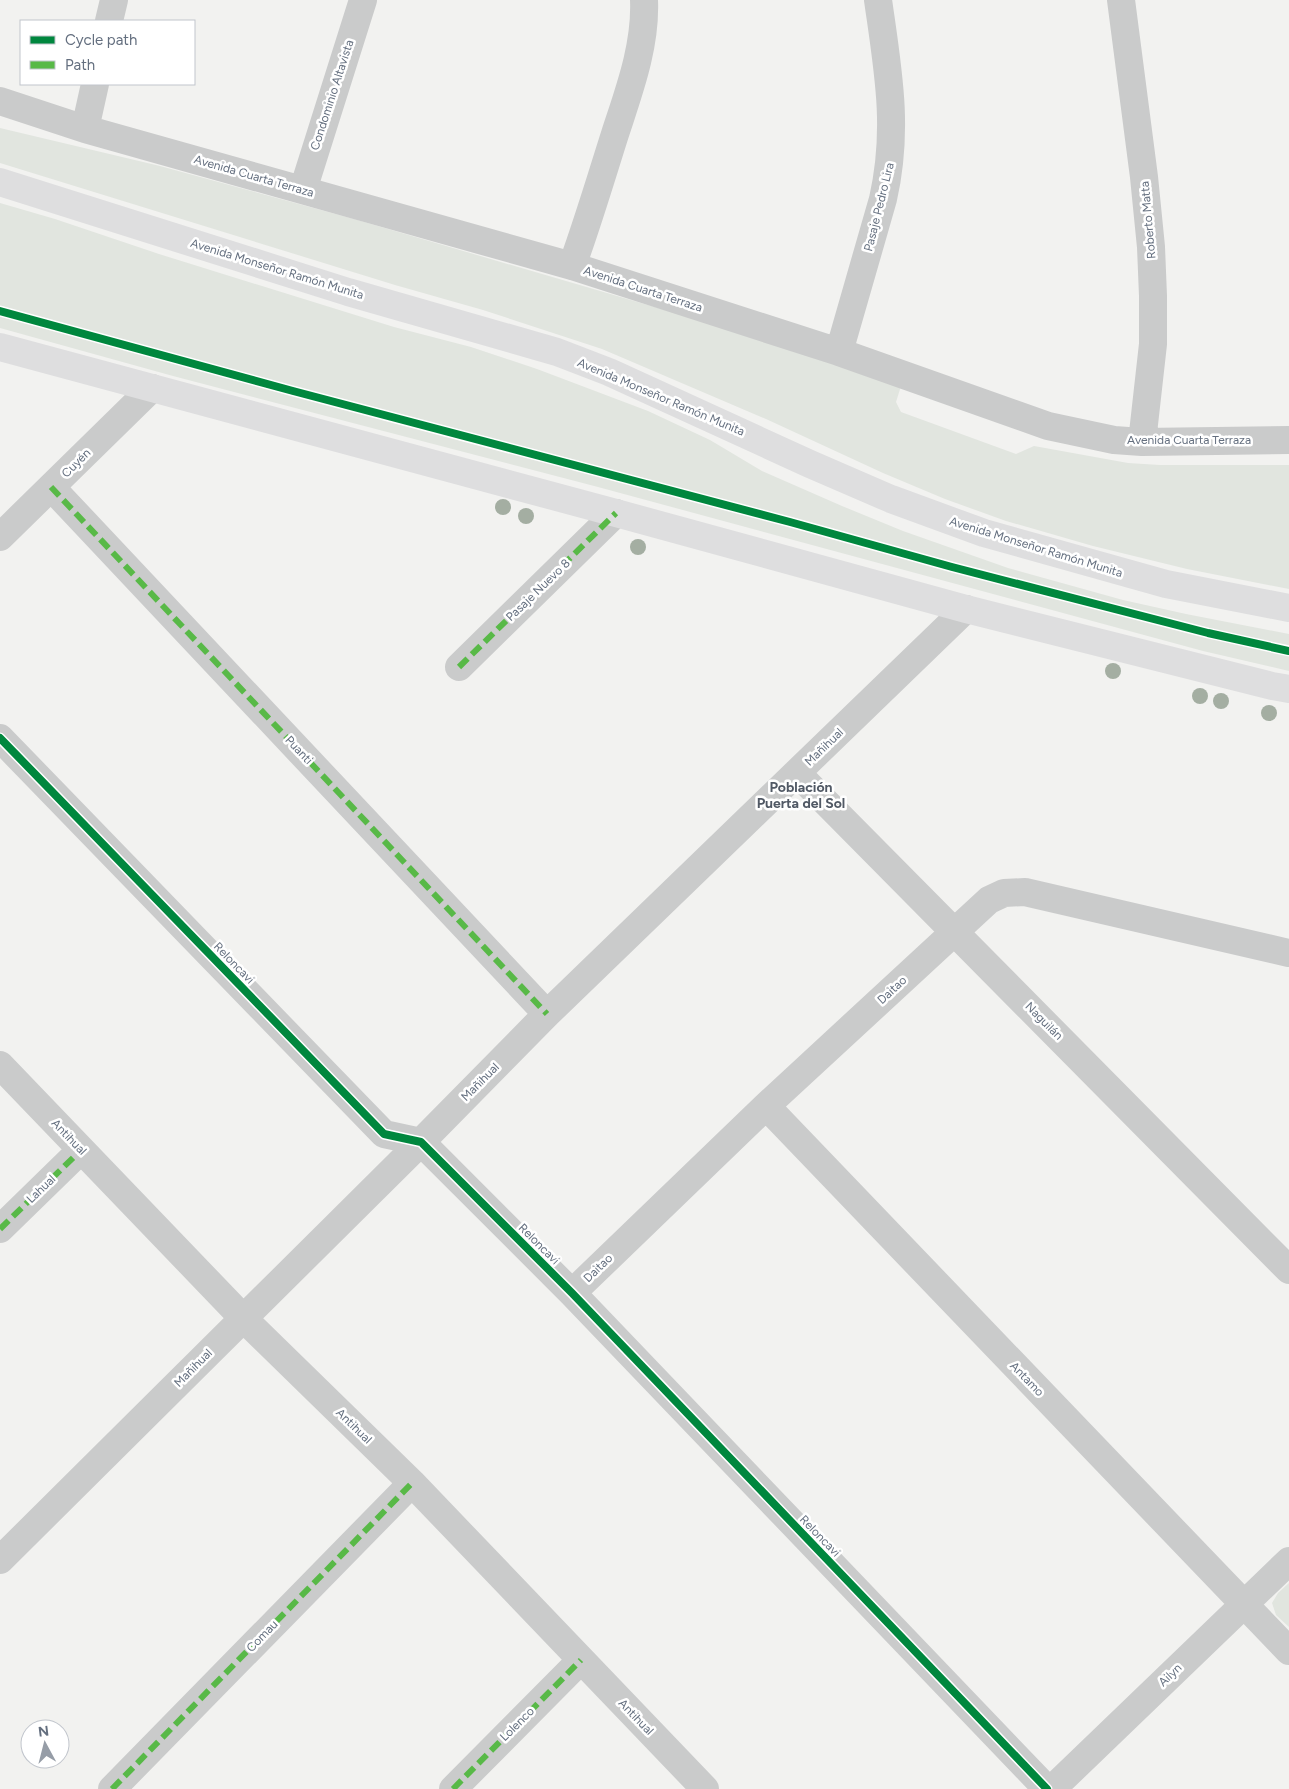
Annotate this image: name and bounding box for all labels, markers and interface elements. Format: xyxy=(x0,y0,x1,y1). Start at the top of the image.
legend xyxy=(20,20,195,85)
text: Cycle path xyxy=(65,31,137,49)
street label: Condominio Altavista xyxy=(308,38,356,152)
text: Path xyxy=(65,56,95,74)
street label: Avenida Cuarta Terraza xyxy=(192,152,316,200)
street label: Pasaje Pedro Lira xyxy=(861,161,897,253)
street label: Roberto Matta xyxy=(1138,181,1158,259)
street label: Avenida Monseñor Ramón Munita xyxy=(189,236,365,302)
street label: Avenida Cuarta Terraza xyxy=(582,263,704,315)
street label: Avenida Monseñor Ramón Munita xyxy=(575,355,747,439)
street label: Avenida Cuarta Terraza xyxy=(1127,433,1251,447)
street label: Cuyén xyxy=(59,446,93,480)
street label: Avenida Monseñor Ramón Munita xyxy=(948,514,1124,580)
street label: Pasaje Nuevo 8 xyxy=(503,556,573,624)
street label: Mañihual xyxy=(802,725,846,769)
street label: Puanti xyxy=(282,733,316,767)
district label: Población Puerta del Sol xyxy=(757,779,845,812)
street label: Reloncavi xyxy=(211,939,257,987)
street label: Daitao xyxy=(875,973,910,1007)
street label: Naguilán xyxy=(1022,999,1066,1043)
street label: Mañihual xyxy=(458,1060,502,1104)
street label: Antihual xyxy=(49,1116,89,1158)
street label: Lahual xyxy=(24,1172,58,1206)
street label: Reloncavi xyxy=(516,1221,562,1267)
street label: Daitao xyxy=(581,1251,615,1285)
street label: Mañihual xyxy=(171,1346,215,1390)
street label: Antamo xyxy=(1007,1359,1047,1399)
street label: Antihual xyxy=(333,1406,375,1446)
street label: Reloncavi xyxy=(797,1512,843,1560)
street label: Comau xyxy=(244,1617,280,1655)
street label: Ailyn xyxy=(1156,1661,1185,1689)
street label: Antihual xyxy=(616,1696,656,1738)
street label: Lolenco xyxy=(497,1704,537,1744)
north arrow xyxy=(20,1719,70,1769)
text: N xyxy=(37,1722,50,1741)

